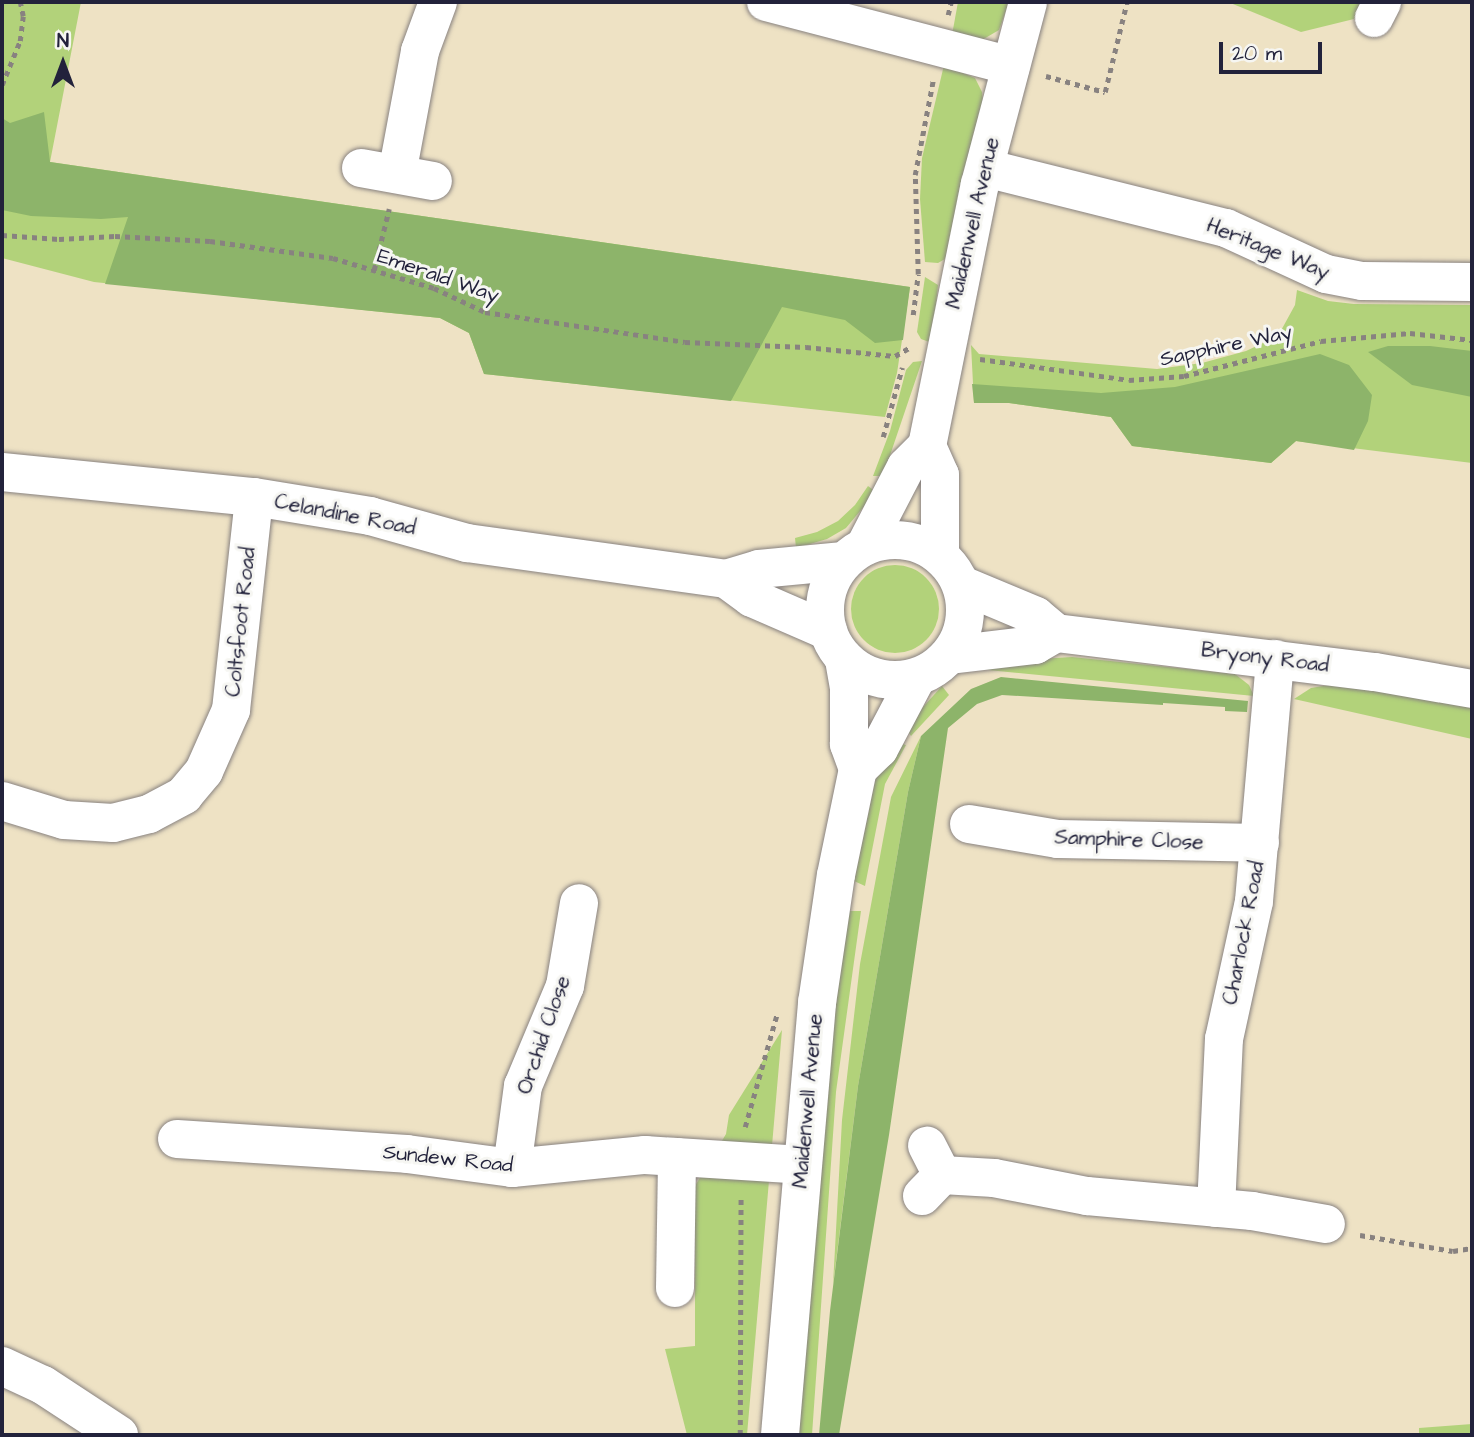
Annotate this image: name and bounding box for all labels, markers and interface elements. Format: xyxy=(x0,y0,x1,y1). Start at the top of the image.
north arrow xyxy=(28,28,98,98)
text: N xyxy=(57,28,69,55)
scale bar xyxy=(1222,28,1325,72)
text: 20 m xyxy=(1232,39,1282,68)
street label: Maidenwell Avenue xyxy=(941,135,1005,311)
street label: Heritage Way xyxy=(1203,213,1333,285)
street label: Emerald Way xyxy=(374,243,502,309)
street label: Sapphire Way xyxy=(1158,320,1294,372)
street label: Celandine Road xyxy=(272,489,418,541)
street label: Coltsfoot Road xyxy=(221,546,261,698)
street label: Bryony Road xyxy=(1200,638,1330,678)
street label: Samphire Close xyxy=(1054,825,1204,855)
street label: Charlock Road xyxy=(1218,859,1270,1007)
street label: Orchid Close xyxy=(512,972,576,1098)
street label: Maidenwell Avenue xyxy=(788,1013,828,1189)
street label: Sundew Road xyxy=(382,1140,514,1178)

